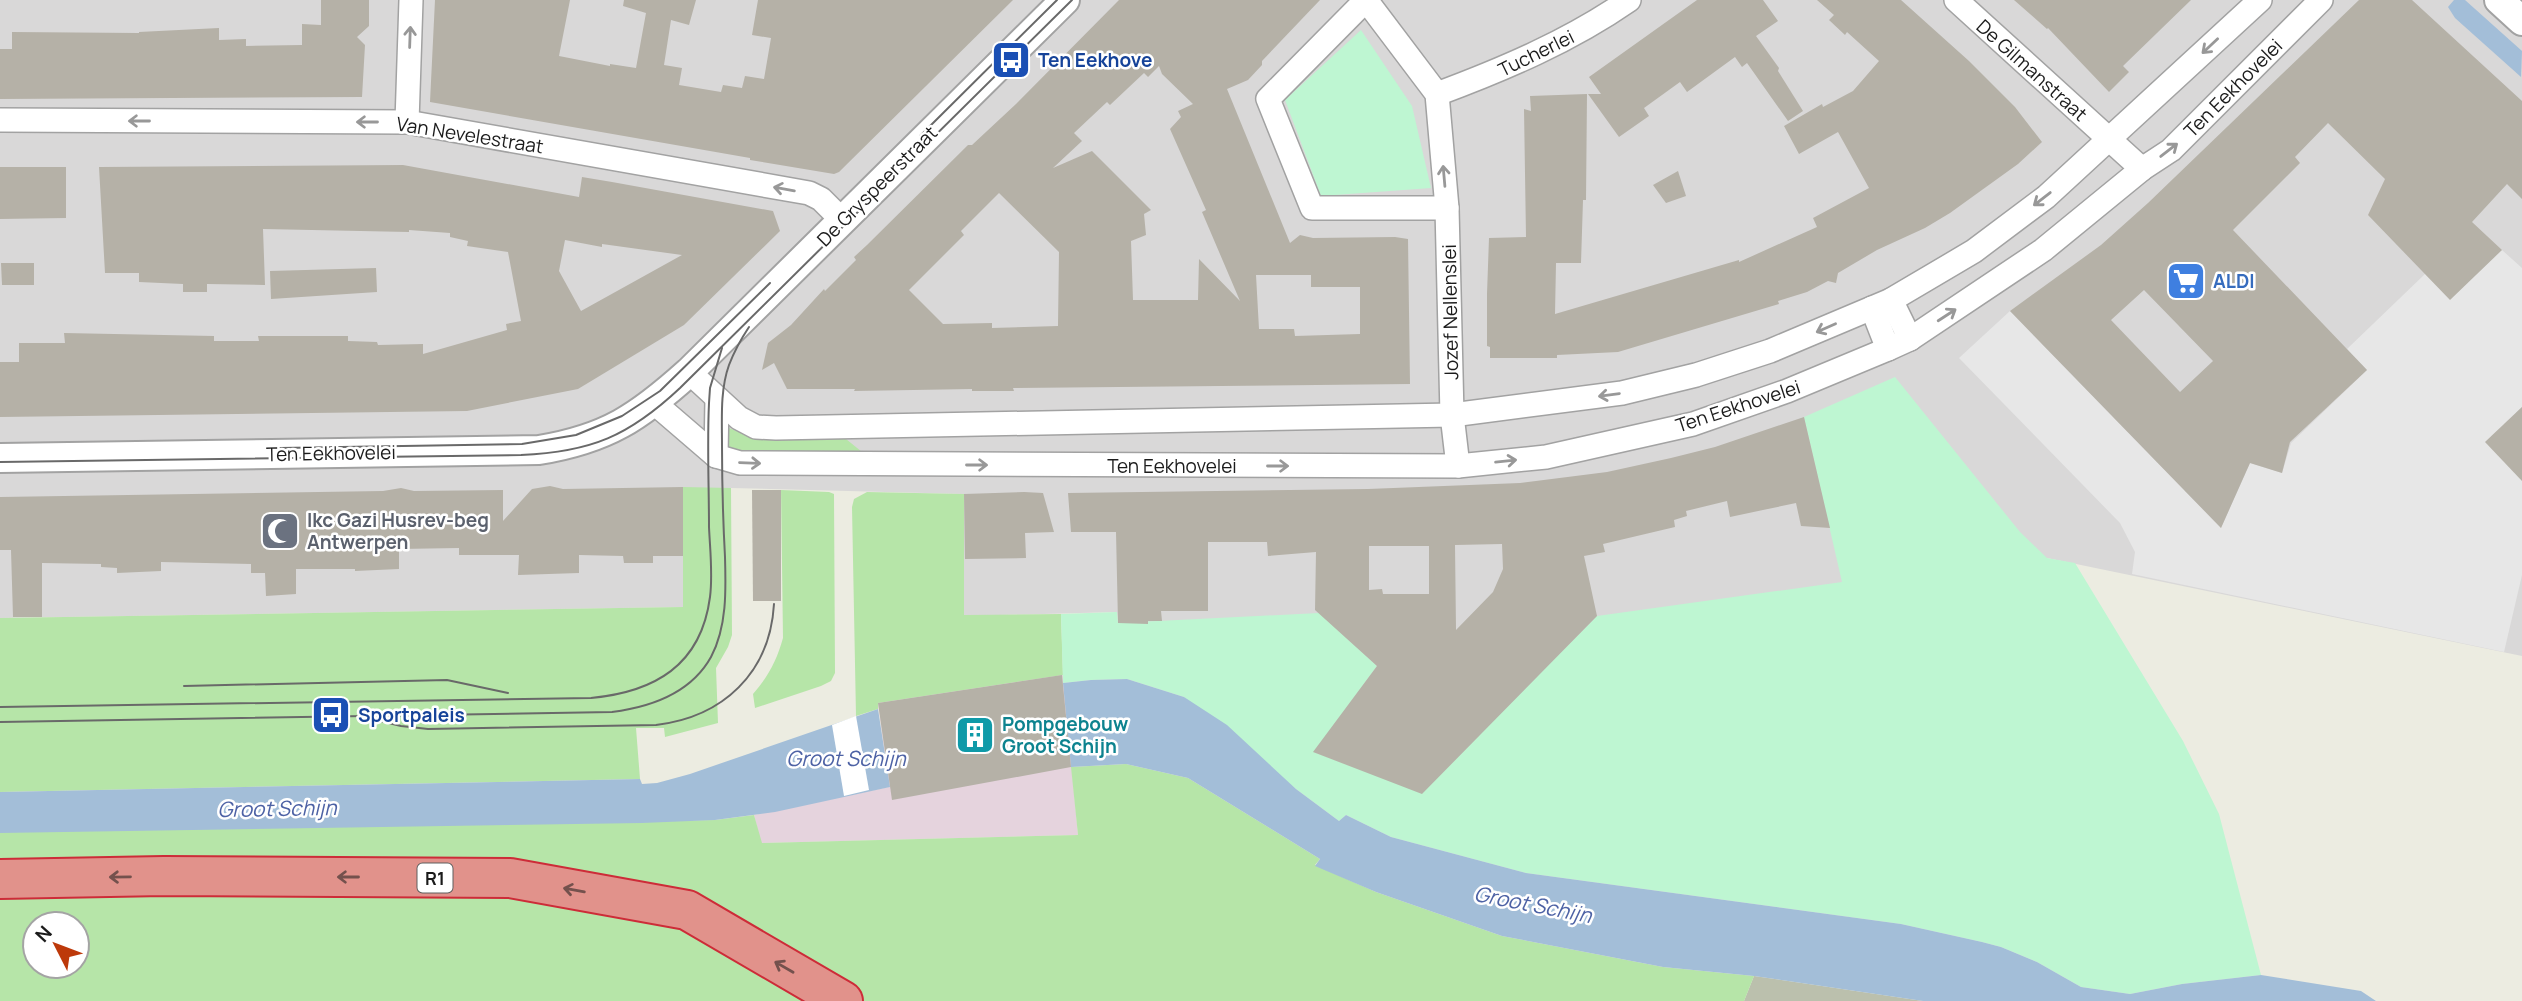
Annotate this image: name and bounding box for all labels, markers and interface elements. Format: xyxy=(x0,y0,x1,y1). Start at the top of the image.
street label: De Gilmanstraat xyxy=(1971,13,2093,127)
street label: Tucherlei xyxy=(1494,23,1578,83)
one-way arrow xyxy=(403,25,416,48)
street label: Ten Eekhovelei xyxy=(2178,33,2288,143)
one-way arrow xyxy=(2202,38,2219,55)
bus stop icon: Ten Eekhove xyxy=(990,39,1032,81)
place label: Ten Eekhove xyxy=(1038,47,1152,73)
street label: Van Nevelestraat xyxy=(395,111,545,159)
one-way arrow xyxy=(128,114,151,128)
one-way arrow xyxy=(355,115,378,129)
street label: De Gryspeerstraat xyxy=(811,120,943,252)
one-way arrow xyxy=(2159,142,2177,158)
one-way arrow xyxy=(1438,165,1451,188)
one-way arrow xyxy=(773,181,796,195)
one-way arrow xyxy=(2033,192,2051,207)
street label: Jozef Nellenslei xyxy=(1436,244,1464,380)
supermarket icon: ALDI xyxy=(2165,260,2207,302)
place label: ALDI xyxy=(2213,268,2255,294)
one-way arrow xyxy=(1937,308,1957,322)
one-way arrow xyxy=(1816,322,1838,335)
street label: Ten Eekhovelei xyxy=(1672,374,1804,438)
one-way arrow xyxy=(1599,389,1621,402)
street label: Ten Eekhovelei xyxy=(266,439,396,467)
street label: Ten Eekhovelei xyxy=(1107,453,1237,479)
one-way arrow xyxy=(1494,454,1516,467)
one-way arrow xyxy=(738,456,761,469)
one-way arrow xyxy=(966,458,989,472)
one-way arrow xyxy=(1267,459,1290,473)
place label: Ikc Gazi Husrev-beg Antwerpen xyxy=(307,507,489,555)
mosque icon: Ikc Gazi Husrev-beg Antwerpen xyxy=(259,510,301,552)
bus stop icon: Sportpaleis xyxy=(310,694,352,736)
place label: Sportpaleis xyxy=(358,702,465,728)
place label: Pompgebouw Groot Schijn xyxy=(1002,711,1128,759)
building icon: Pompgebouw Groot Schijn xyxy=(954,714,996,756)
water label: Groot Schijn xyxy=(786,744,907,772)
water label: Groot Schijn xyxy=(217,793,338,823)
road number: R1 xyxy=(418,864,452,892)
one-way arrow xyxy=(109,870,132,884)
one-way arrow xyxy=(336,870,359,884)
water label: Groot Schijn xyxy=(1472,879,1596,929)
one-way arrow xyxy=(563,883,586,896)
north arrow xyxy=(21,910,91,980)
text: N xyxy=(29,920,58,947)
one-way arrow xyxy=(775,960,795,974)

